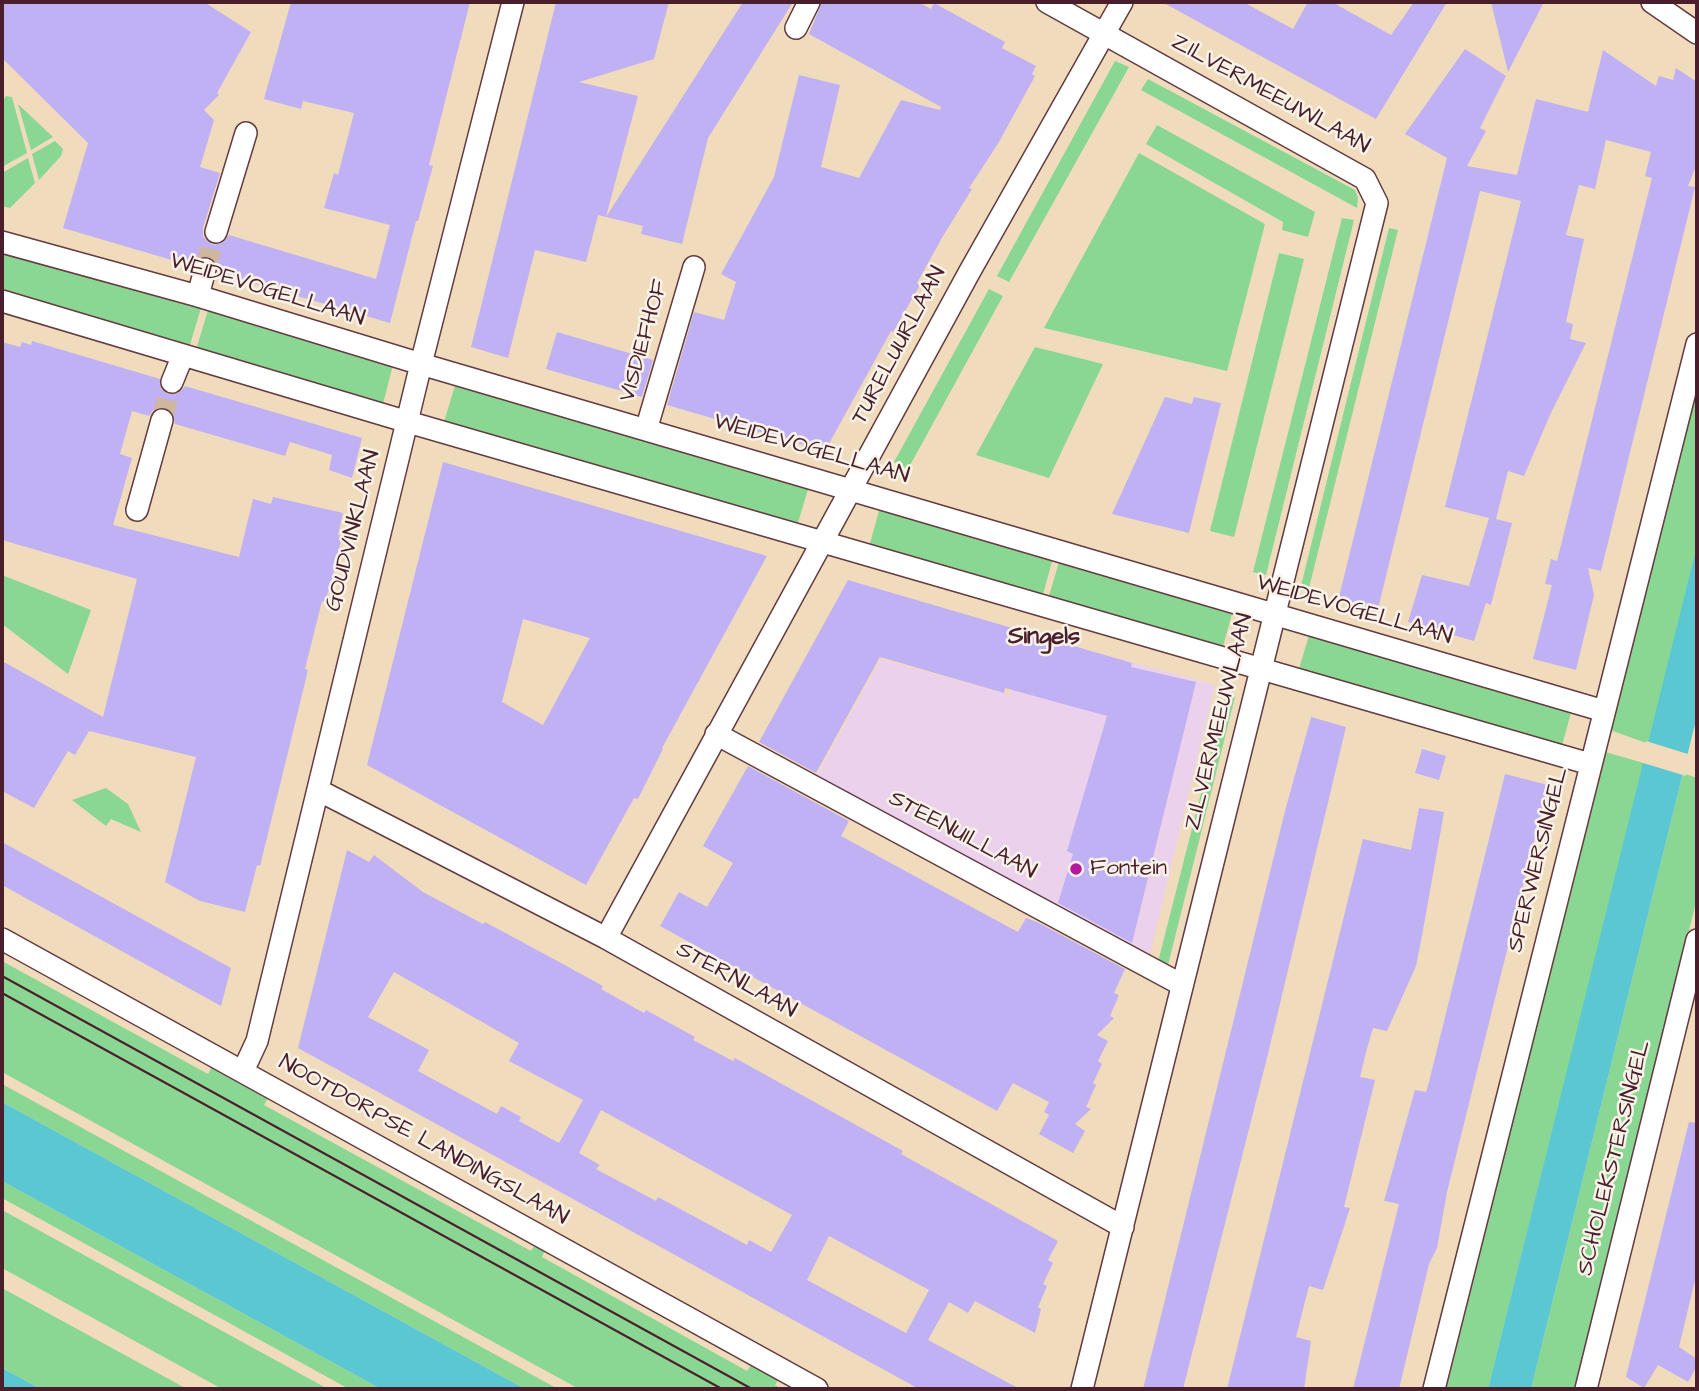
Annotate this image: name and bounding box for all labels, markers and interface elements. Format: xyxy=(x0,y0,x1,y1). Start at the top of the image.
street label: ZILVERMEEUWLAAN xyxy=(1166,29,1374,161)
street label: WEIDEVOGELLAAN xyxy=(166,248,368,334)
street label: TURELUURLAAN xyxy=(847,262,953,430)
street label: VISDIEFHOF xyxy=(614,277,676,405)
street label: WEIDEVOGELLAAN xyxy=(710,409,912,491)
street label: GOUDVINKLAAN xyxy=(321,448,387,614)
street label: WEIDEVOGELLAAN xyxy=(1253,570,1455,652)
street label: ZILVERMEEUWLAAN xyxy=(1180,611,1260,833)
district label: Singels xyxy=(1008,624,1080,652)
street label: SPERWERSINGEL xyxy=(1503,765,1575,955)
street label: STEENUILLAAN xyxy=(884,786,1040,886)
place label: Fontein xyxy=(1090,855,1167,883)
marker: Fontein xyxy=(1068,861,1084,877)
street label: STERNLAAN xyxy=(671,937,801,1025)
street label: SCHOLEKSTERSINGEL xyxy=(1572,1038,1658,1278)
street label: NOOTDORPSE LANDINGSLAAN xyxy=(273,1050,573,1232)

